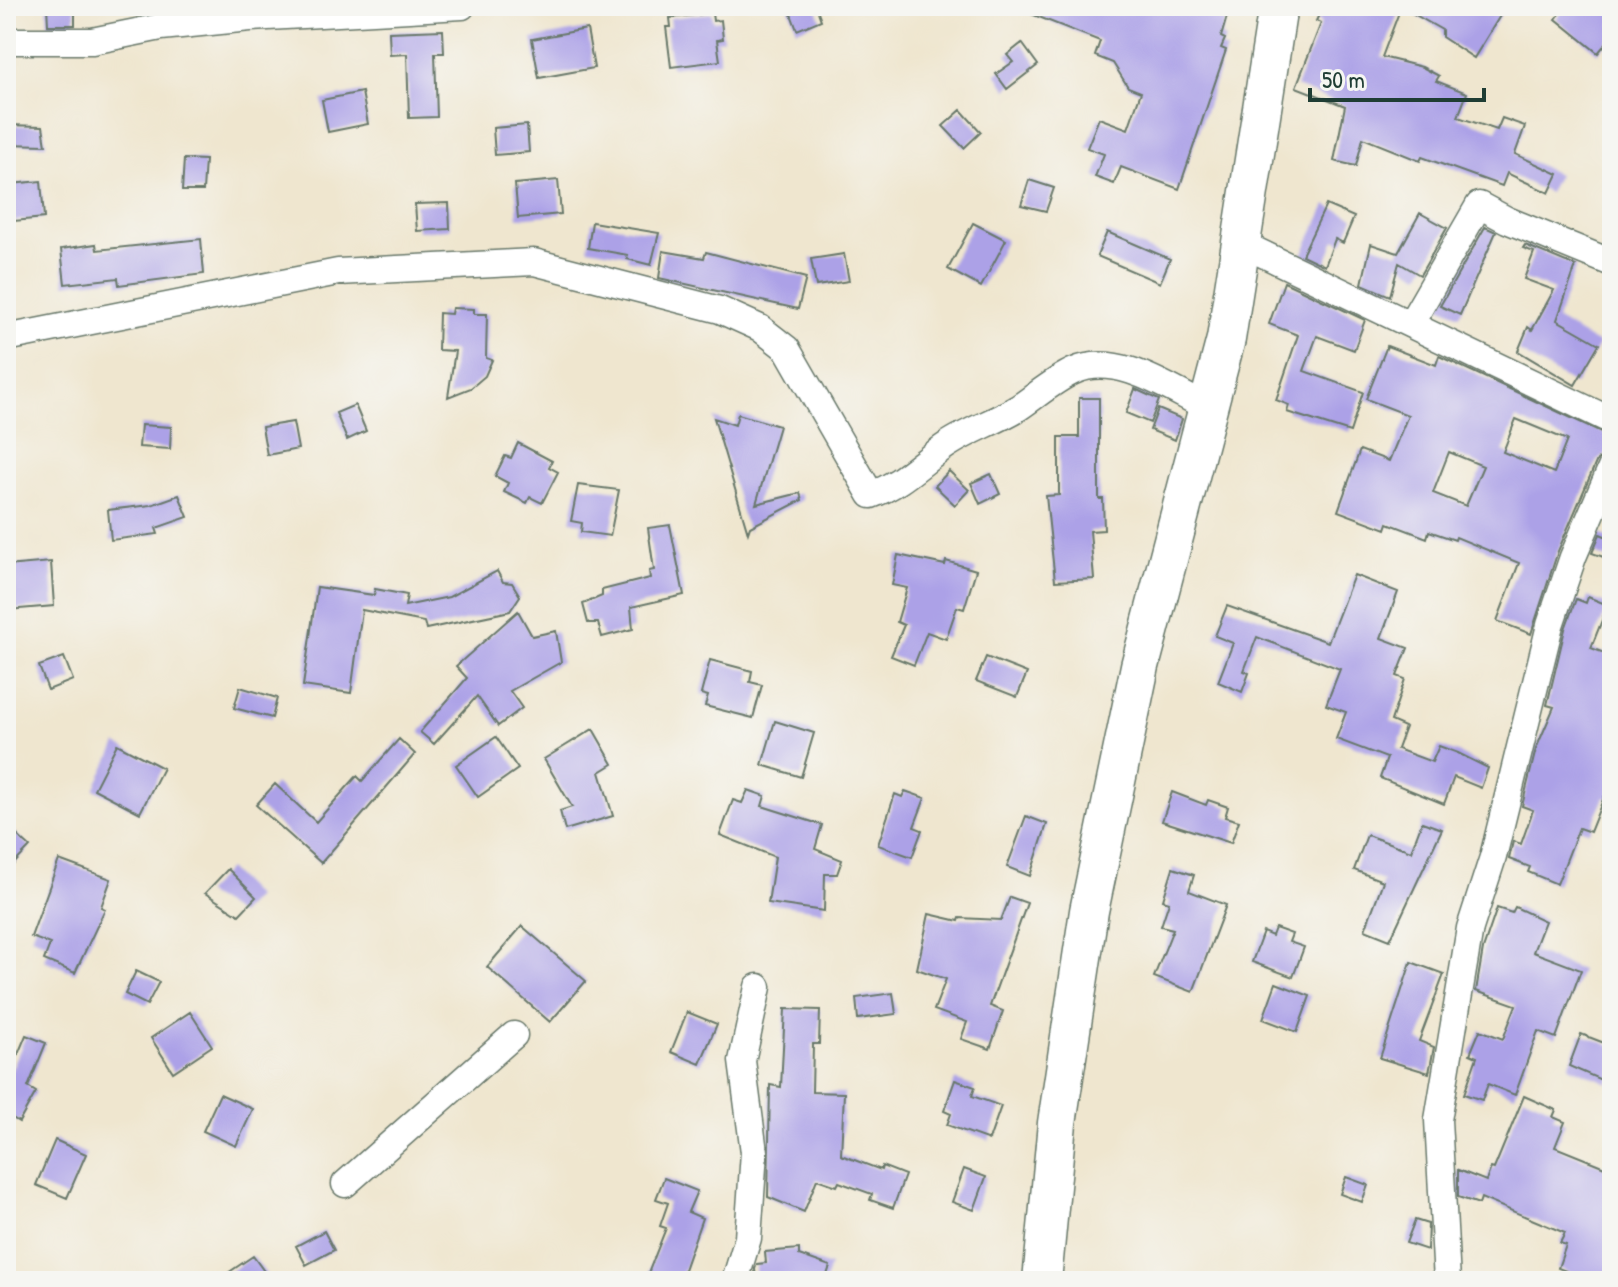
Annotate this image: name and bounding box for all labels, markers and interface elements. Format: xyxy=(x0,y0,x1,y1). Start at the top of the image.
scale bar xyxy=(1310,52,1484,102)
text: 50 m xyxy=(1322,63,1365,95)

